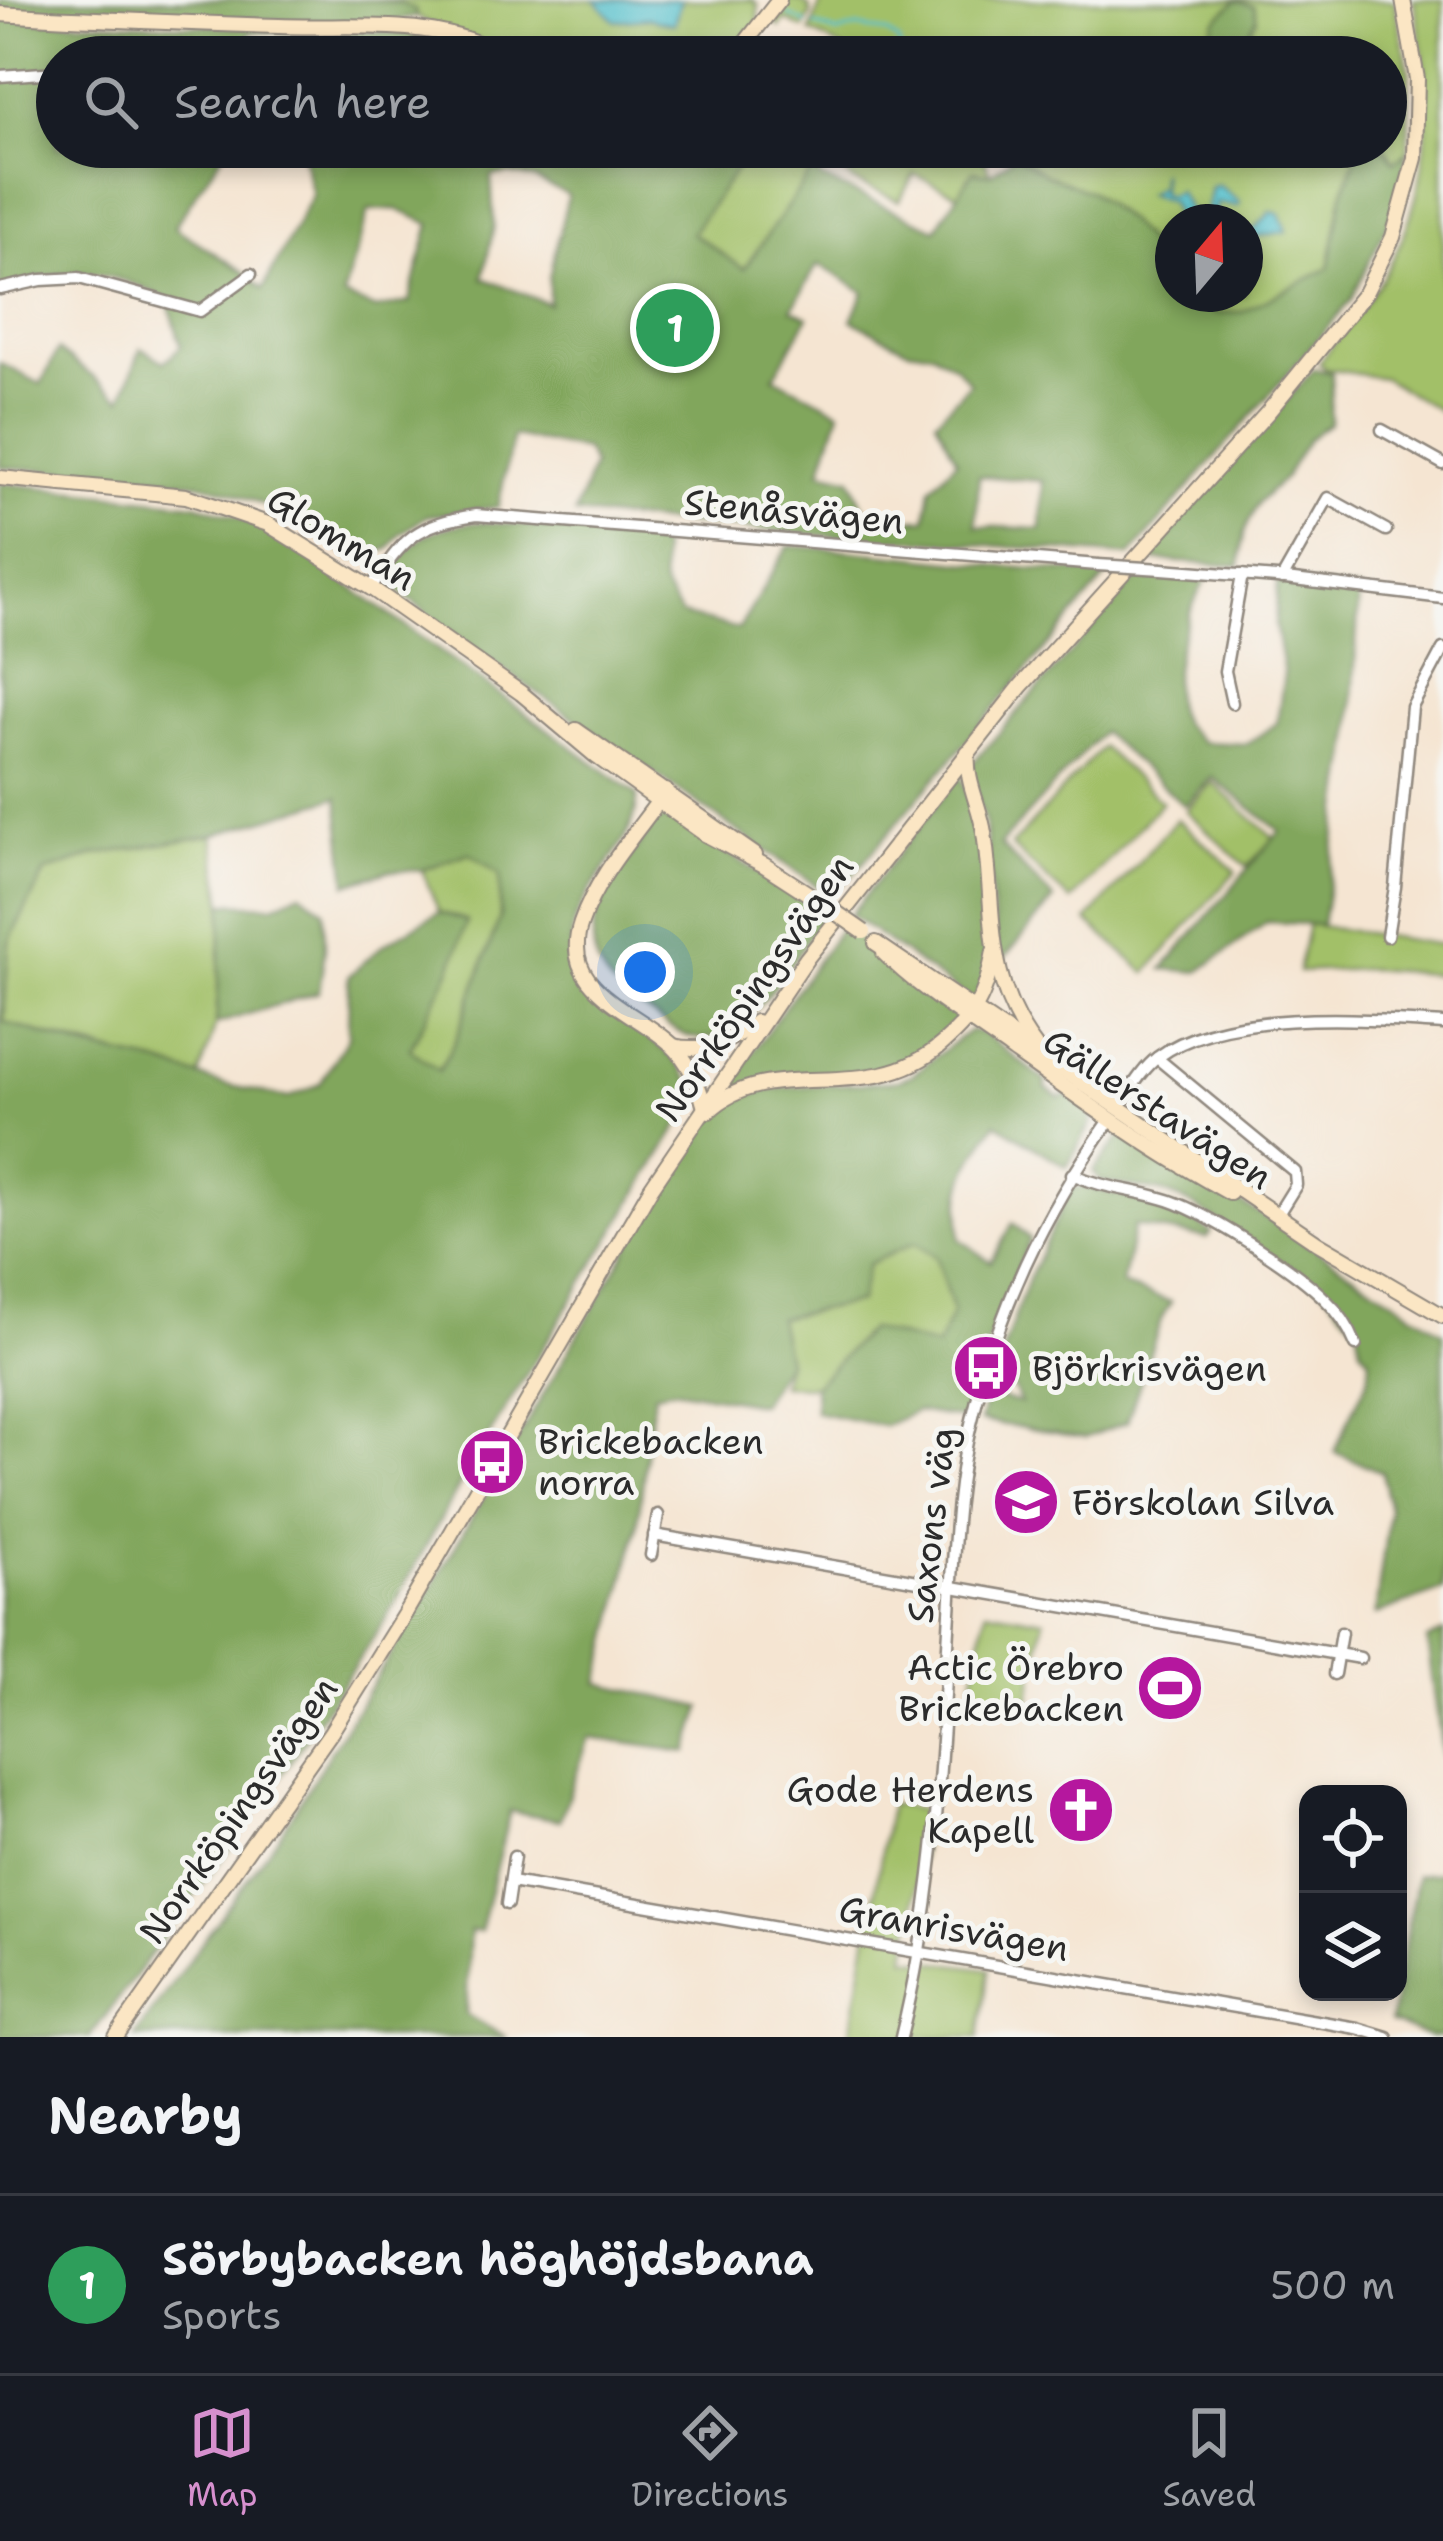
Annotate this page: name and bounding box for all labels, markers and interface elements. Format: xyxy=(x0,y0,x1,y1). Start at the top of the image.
search box xyxy=(36,36,1407,168)
icon: search xyxy=(78,69,144,135)
text: Search here xyxy=(174,72,431,132)
north arrow xyxy=(1155,204,1263,312)
pin: 1 xyxy=(636,283,714,373)
street label: Glomman xyxy=(258,475,425,602)
street label: Stenåsvägen xyxy=(682,477,906,546)
street label: Norrköpingsvägen xyxy=(644,845,865,1132)
your location xyxy=(615,942,675,1002)
street label: Gällerstavägen xyxy=(1034,1016,1282,1201)
bus stop icon: Björkrisvägen xyxy=(951,1333,1021,1403)
place label: Björkrisvägen xyxy=(1032,1344,1267,1393)
place label: Brickebacken norra xyxy=(538,1417,764,1507)
street label: Saxons väg xyxy=(895,1424,968,1626)
bus stop icon: Brickebacken norra xyxy=(457,1427,527,1497)
school or university icon: Förskolan Silva xyxy=(991,1467,1061,1537)
place label: Förskolan Silva xyxy=(1072,1478,1334,1527)
place label: Actic Örebro Brickebacken xyxy=(898,1643,1124,1733)
sports icon: Actic Örebro Brickebacken xyxy=(1135,1653,1205,1723)
street label: Norrköpingsvägen xyxy=(128,1667,349,1954)
place label: Gode Herdens Kapell xyxy=(786,1765,1034,1855)
church icon: Gode Herdens Kapell xyxy=(1046,1775,1116,1845)
map controls xyxy=(1299,1785,1407,2001)
button: locate xyxy=(1299,1785,1407,1893)
street label: Granrisvägen xyxy=(835,1884,1073,1973)
button: layers xyxy=(1299,1893,1407,2001)
text: Nearby xyxy=(48,2081,243,2149)
text: Sörbybacken höghöjdsbana xyxy=(162,2229,814,2289)
text: 1 xyxy=(78,2259,96,2311)
text: 500 m xyxy=(1270,2259,1395,2311)
text: Sports xyxy=(162,2289,282,2341)
tab: Map xyxy=(187,2400,258,2517)
tab: Directions xyxy=(631,2400,789,2517)
tab: Saved xyxy=(1162,2400,1256,2517)

